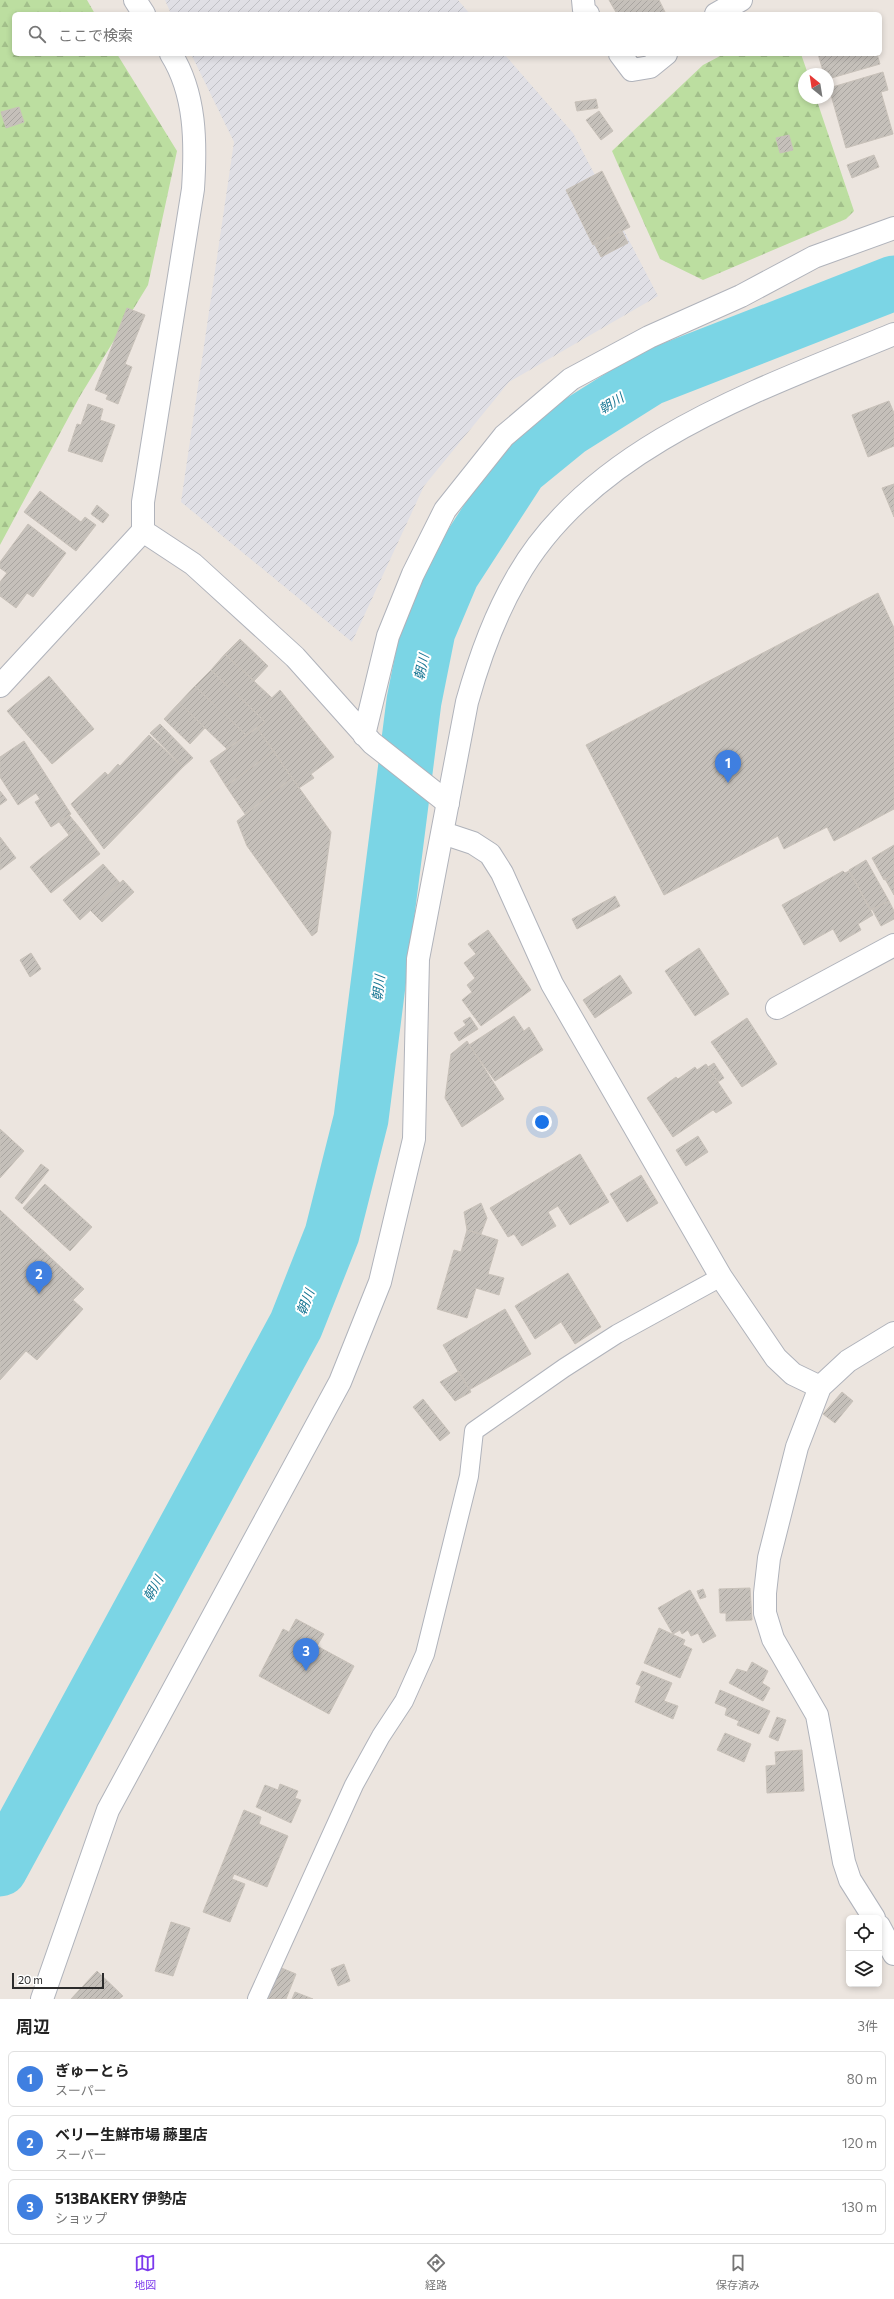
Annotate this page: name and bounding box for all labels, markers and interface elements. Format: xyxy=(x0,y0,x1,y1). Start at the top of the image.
search box xyxy=(12,12,882,56)
icon: search xyxy=(26,23,48,45)
text: ここで検索 xyxy=(58,26,133,44)
north arrow xyxy=(798,68,834,104)
water label: 朝川 xyxy=(596,388,628,417)
water label: 朝川 xyxy=(410,651,432,681)
pin: 1 xyxy=(715,750,741,783)
water label: 朝川 xyxy=(368,972,388,1002)
your location xyxy=(532,1112,552,1132)
pin: 2 xyxy=(26,1261,52,1294)
water label: 朝川 xyxy=(293,1285,318,1317)
water label: 朝川 xyxy=(140,1571,167,1603)
pin: 3 xyxy=(293,1638,319,1671)
map controls xyxy=(846,1915,882,1987)
button: locate xyxy=(846,1915,882,1951)
button: layers xyxy=(846,1951,882,1987)
scale bar xyxy=(12,1971,104,1990)
text: 20 m xyxy=(18,1973,43,1986)
text: 周辺 xyxy=(16,2016,50,2037)
text: 3件 xyxy=(858,2018,878,2034)
text: ぎゅーとら xyxy=(55,2061,130,2079)
text: 1 xyxy=(27,2071,33,2087)
text: 80 m xyxy=(847,2071,877,2087)
text: スーパー xyxy=(55,2082,107,2098)
text: ベリー生鮮市場 藤里店 xyxy=(55,2125,208,2143)
text: 2 xyxy=(26,2135,34,2151)
text: 120 m xyxy=(842,2135,877,2151)
text: スーパー xyxy=(55,2146,107,2162)
text: 513BAKERY 伊勢店 xyxy=(55,2189,187,2207)
text: 3 xyxy=(26,2199,34,2215)
text: 130 m xyxy=(842,2199,877,2215)
text: ショップ xyxy=(55,2210,107,2226)
tab: 地図 xyxy=(134,2252,156,2292)
tab: 経路 xyxy=(425,2252,447,2292)
tab: 保存済み xyxy=(716,2252,760,2292)

